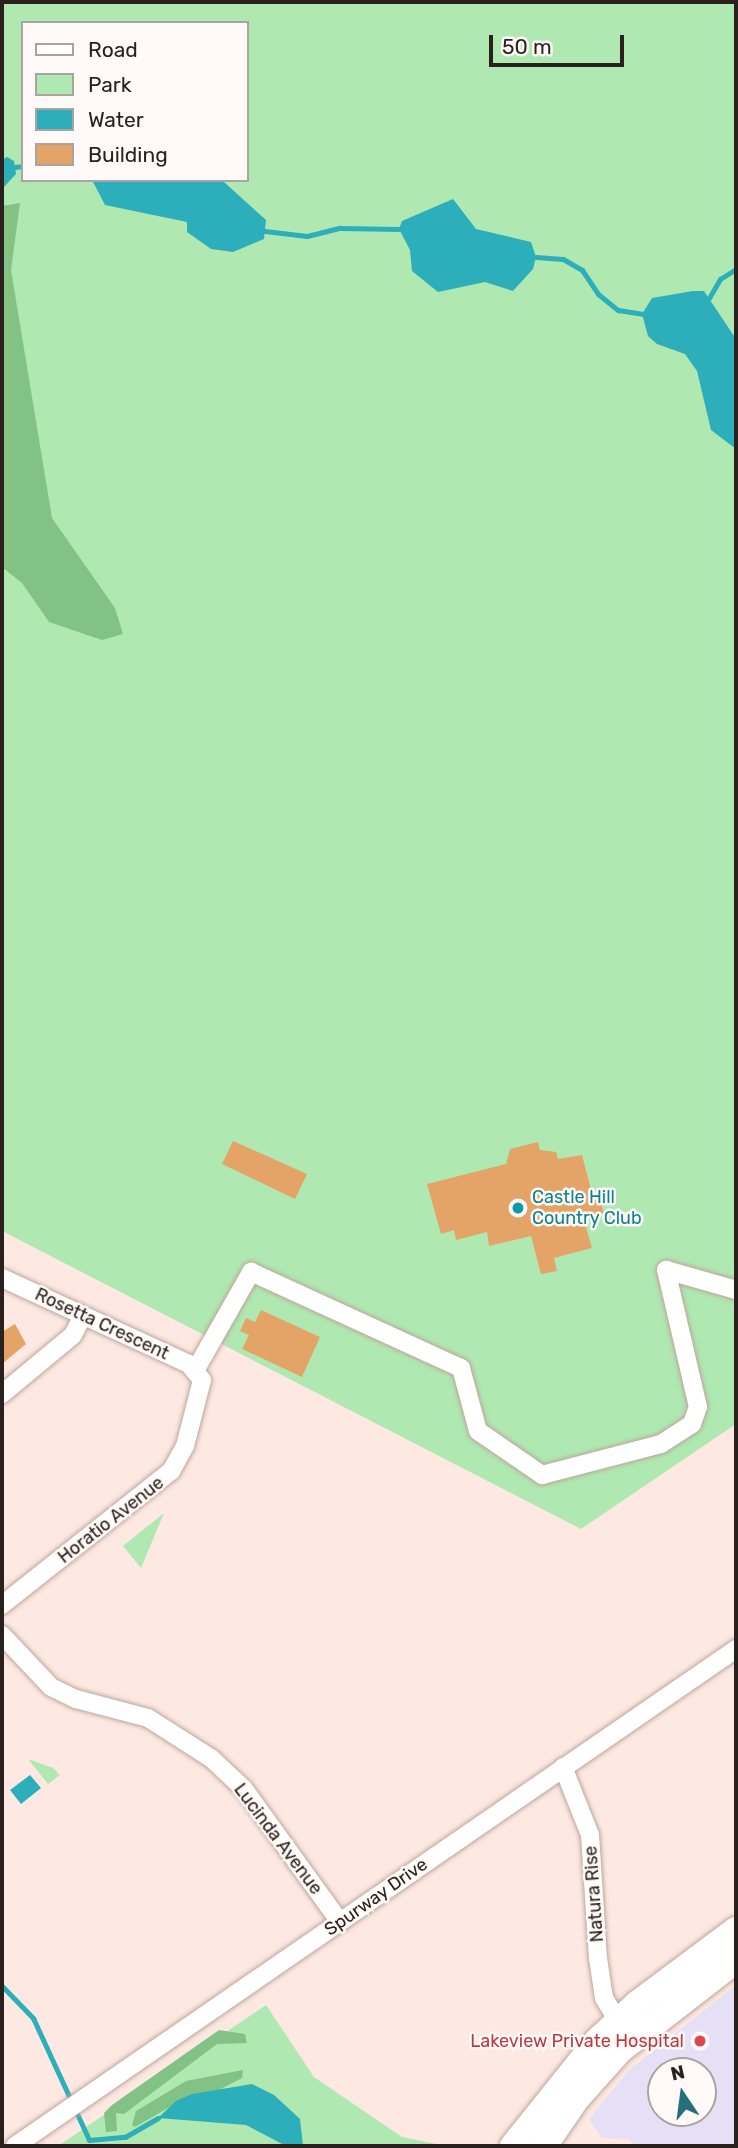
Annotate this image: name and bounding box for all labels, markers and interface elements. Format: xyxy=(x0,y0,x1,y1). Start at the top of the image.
legend xyxy=(21,21,248,182)
scale bar xyxy=(493,21,628,65)
text: 50 m xyxy=(502,34,552,59)
text: Road xyxy=(88,37,138,62)
text: Park xyxy=(88,72,132,97)
text: Water xyxy=(88,107,144,132)
text: Building xyxy=(88,142,168,167)
place label: Castle Hill Country Club xyxy=(532,1187,642,1230)
marker: Castle Hill Country Club xyxy=(510,1200,526,1216)
street label: Rosetta Crescent xyxy=(32,1283,172,1365)
street label: Horatio Avenue xyxy=(54,1472,168,1568)
street label: Lucinda Avenue xyxy=(229,1779,327,1899)
street label: Natura Rise xyxy=(580,1845,608,1943)
street label: Spurway Drive xyxy=(320,1853,432,1941)
place label: Lakeview Private Hospital xyxy=(470,2030,684,2052)
marker: Lakeview Private Hospital xyxy=(690,2031,710,2051)
north arrow xyxy=(647,2057,717,2127)
text: N xyxy=(668,2060,687,2086)

